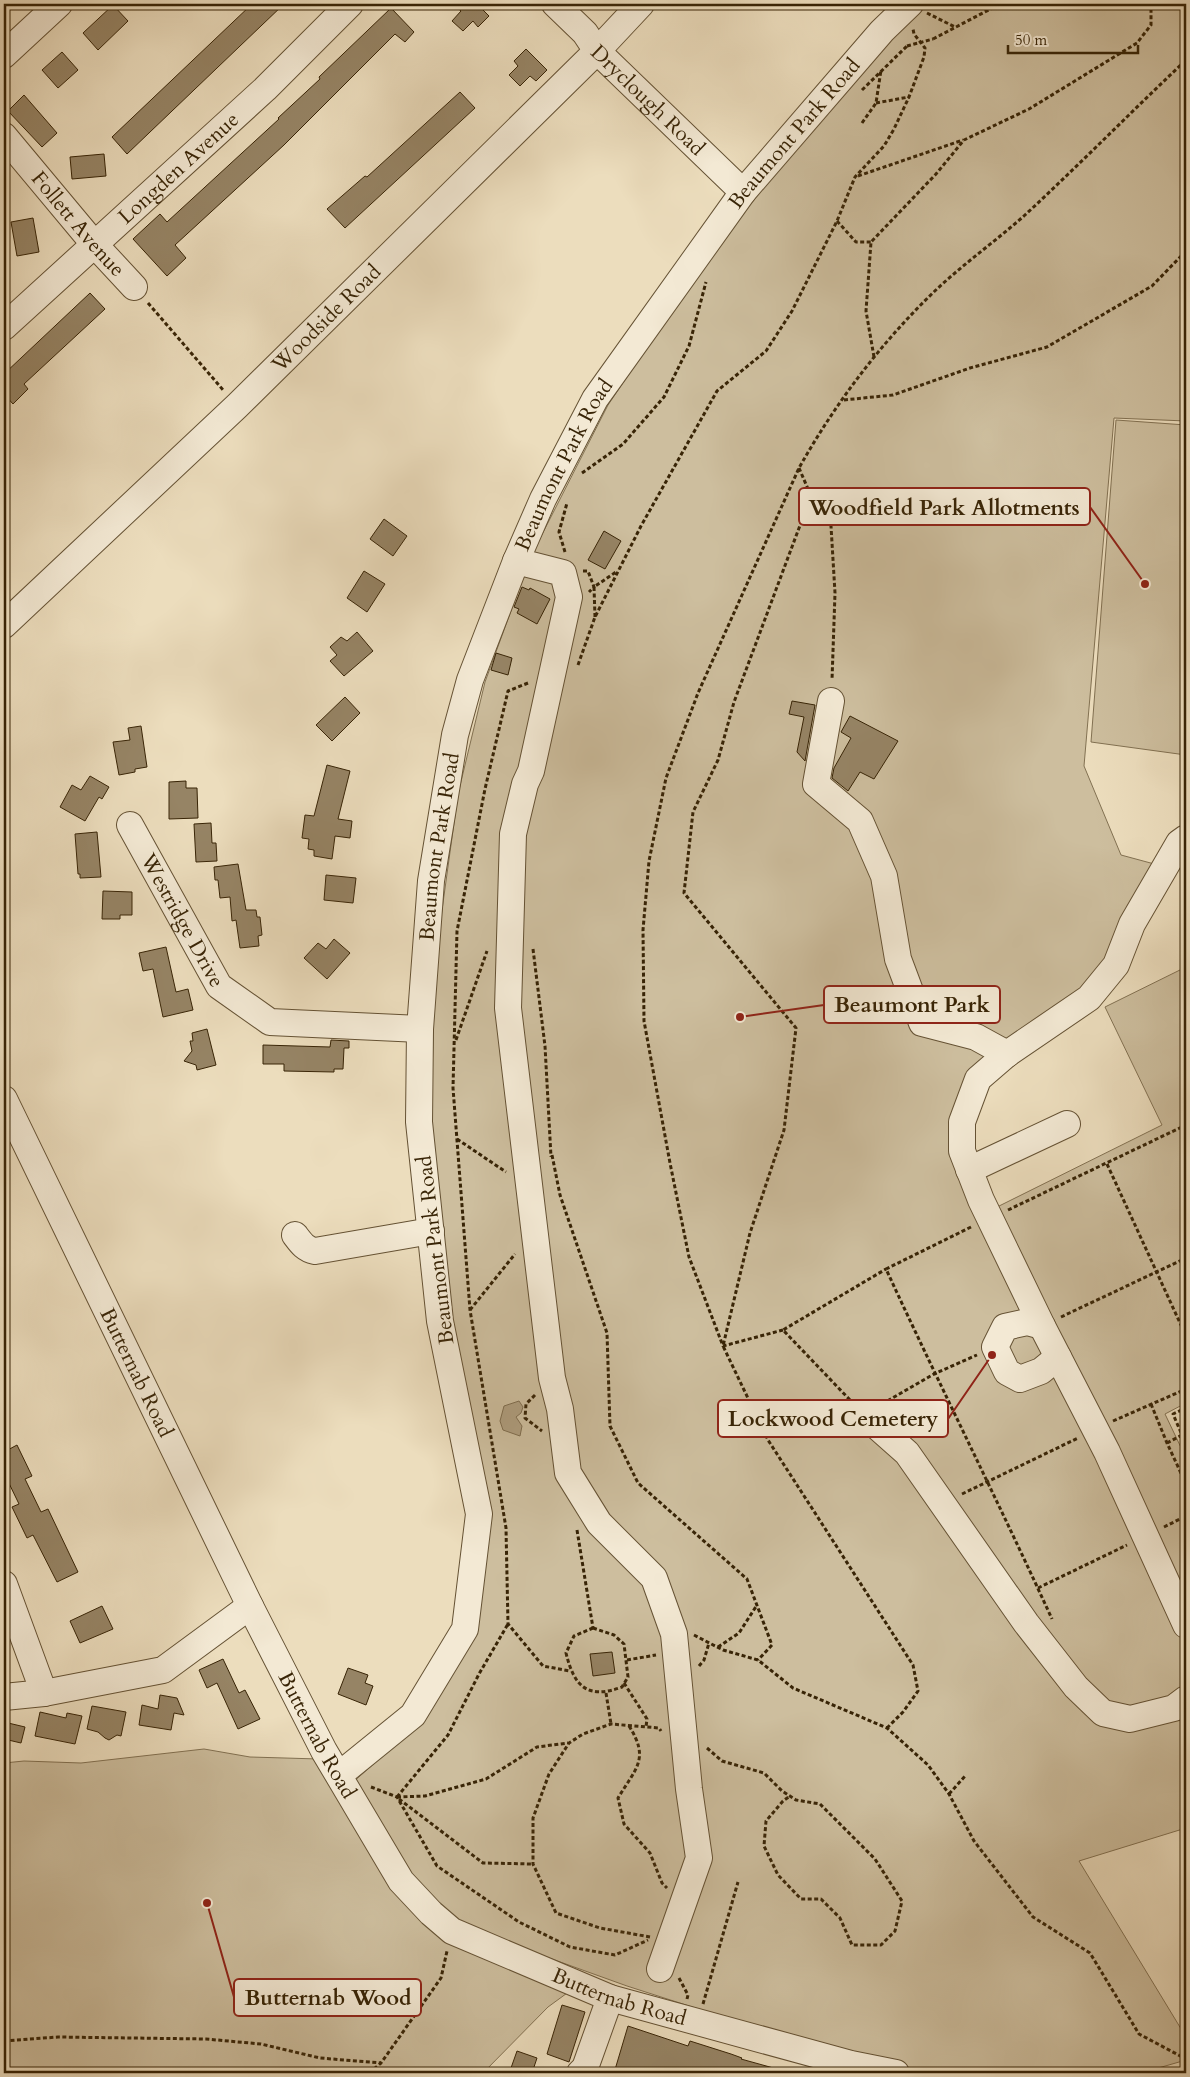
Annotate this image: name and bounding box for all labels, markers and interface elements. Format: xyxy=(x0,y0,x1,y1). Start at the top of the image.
scale bar xyxy=(1008,22,1138,54)
text: 50 m xyxy=(1015,30,1047,50)
street label: Dryclough Road xyxy=(584,38,711,163)
street label: Beaumont Park Road xyxy=(721,52,867,215)
street label: Longden Avenue xyxy=(112,106,245,231)
street label: Follett Avenue xyxy=(24,165,131,283)
street label: Woodside Road xyxy=(265,258,387,380)
street label: Beaumont Park Road xyxy=(508,373,620,556)
callout: Woodfield Park Allotments xyxy=(799,488,1090,525)
text: Woodfield Park Allotments xyxy=(807,493,1080,523)
street label: Beaumont Park Road xyxy=(413,750,467,942)
street label: Westridge Drive xyxy=(133,848,231,993)
callout: Beaumont Park xyxy=(824,986,1000,1023)
text: Beaumont Park xyxy=(834,990,990,1020)
street label: Beaumont Park Road xyxy=(410,1154,461,1346)
street label: Butternab Road xyxy=(93,1303,180,1442)
callout: Lockwood Cemetery xyxy=(718,1400,948,1437)
text: Lockwood Cemetery xyxy=(728,1404,939,1434)
street label: Butternab Road xyxy=(271,1667,363,1804)
street label: Butternab Road xyxy=(547,1961,690,2033)
callout: Butternab Wood xyxy=(234,1979,421,2016)
text: Butternab Wood xyxy=(244,1983,412,2013)

